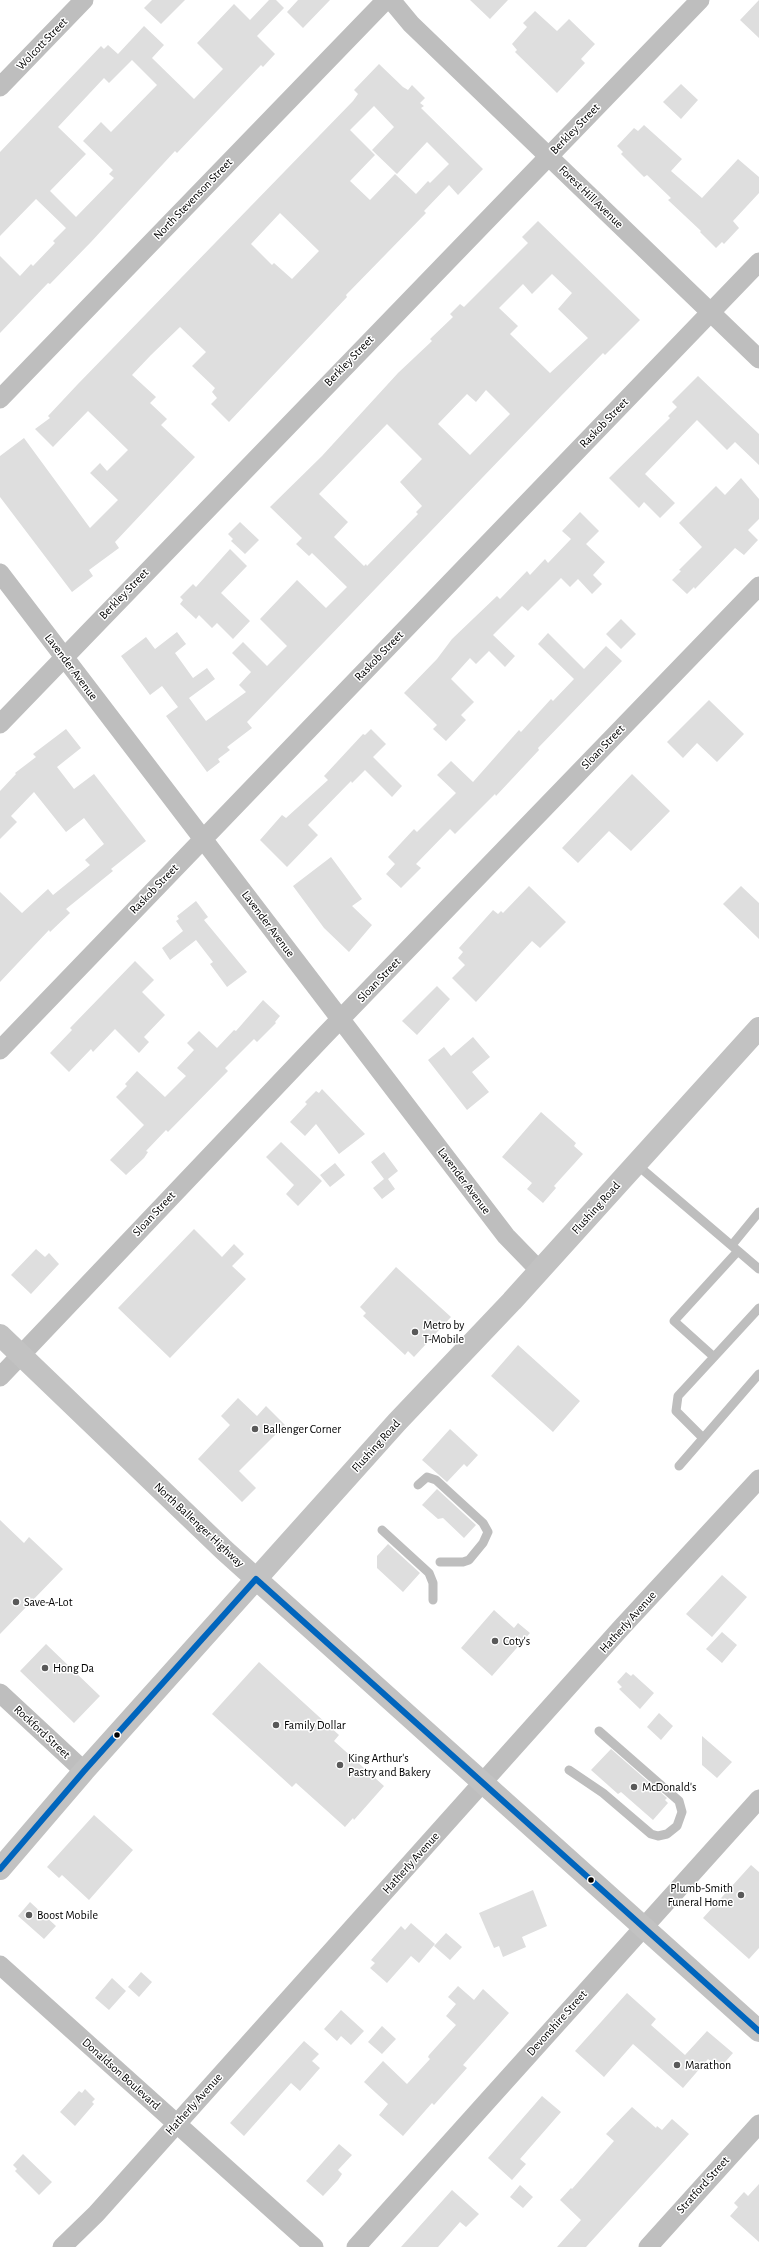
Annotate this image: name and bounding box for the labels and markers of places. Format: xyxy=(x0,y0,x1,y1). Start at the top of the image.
place label: Metro by T-Mobile xyxy=(423,1318,464,1346)
marker: Metro by T-Mobile xyxy=(410,1327,420,1337)
place label: Ballenger Corner xyxy=(263,1422,341,1436)
marker: Ballenger Corner xyxy=(250,1424,260,1434)
place label: Save-A-Lot xyxy=(24,1595,73,1609)
marker: Save-A-Lot xyxy=(11,1597,21,1607)
place label: Coty's xyxy=(503,1634,530,1648)
marker: Coty's xyxy=(490,1636,500,1646)
place label: Hong Da xyxy=(53,1661,94,1675)
marker: Hong Da xyxy=(40,1663,50,1673)
place label: Family Dollar xyxy=(284,1718,346,1732)
marker: Family Dollar xyxy=(271,1720,281,1730)
unlabelled marker xyxy=(112,1730,122,1740)
place label: King Arthur's Pastry and Bakery xyxy=(348,1751,431,1779)
marker: King Arthur's Pastry and Bakery xyxy=(335,1760,345,1770)
place label: McDonald's xyxy=(642,1780,696,1794)
marker: McDonald's xyxy=(629,1782,639,1792)
unlabelled marker xyxy=(586,1875,596,1885)
place label: Plumb-Smith Funeral Home xyxy=(668,1881,733,1909)
marker: Plumb-Smith Funeral Home xyxy=(736,1890,746,1900)
place label: Boost Mobile xyxy=(37,1908,98,1922)
marker: Boost Mobile xyxy=(24,1910,34,1920)
place label: Marathon xyxy=(685,2058,731,2072)
marker: Marathon xyxy=(672,2060,682,2070)

